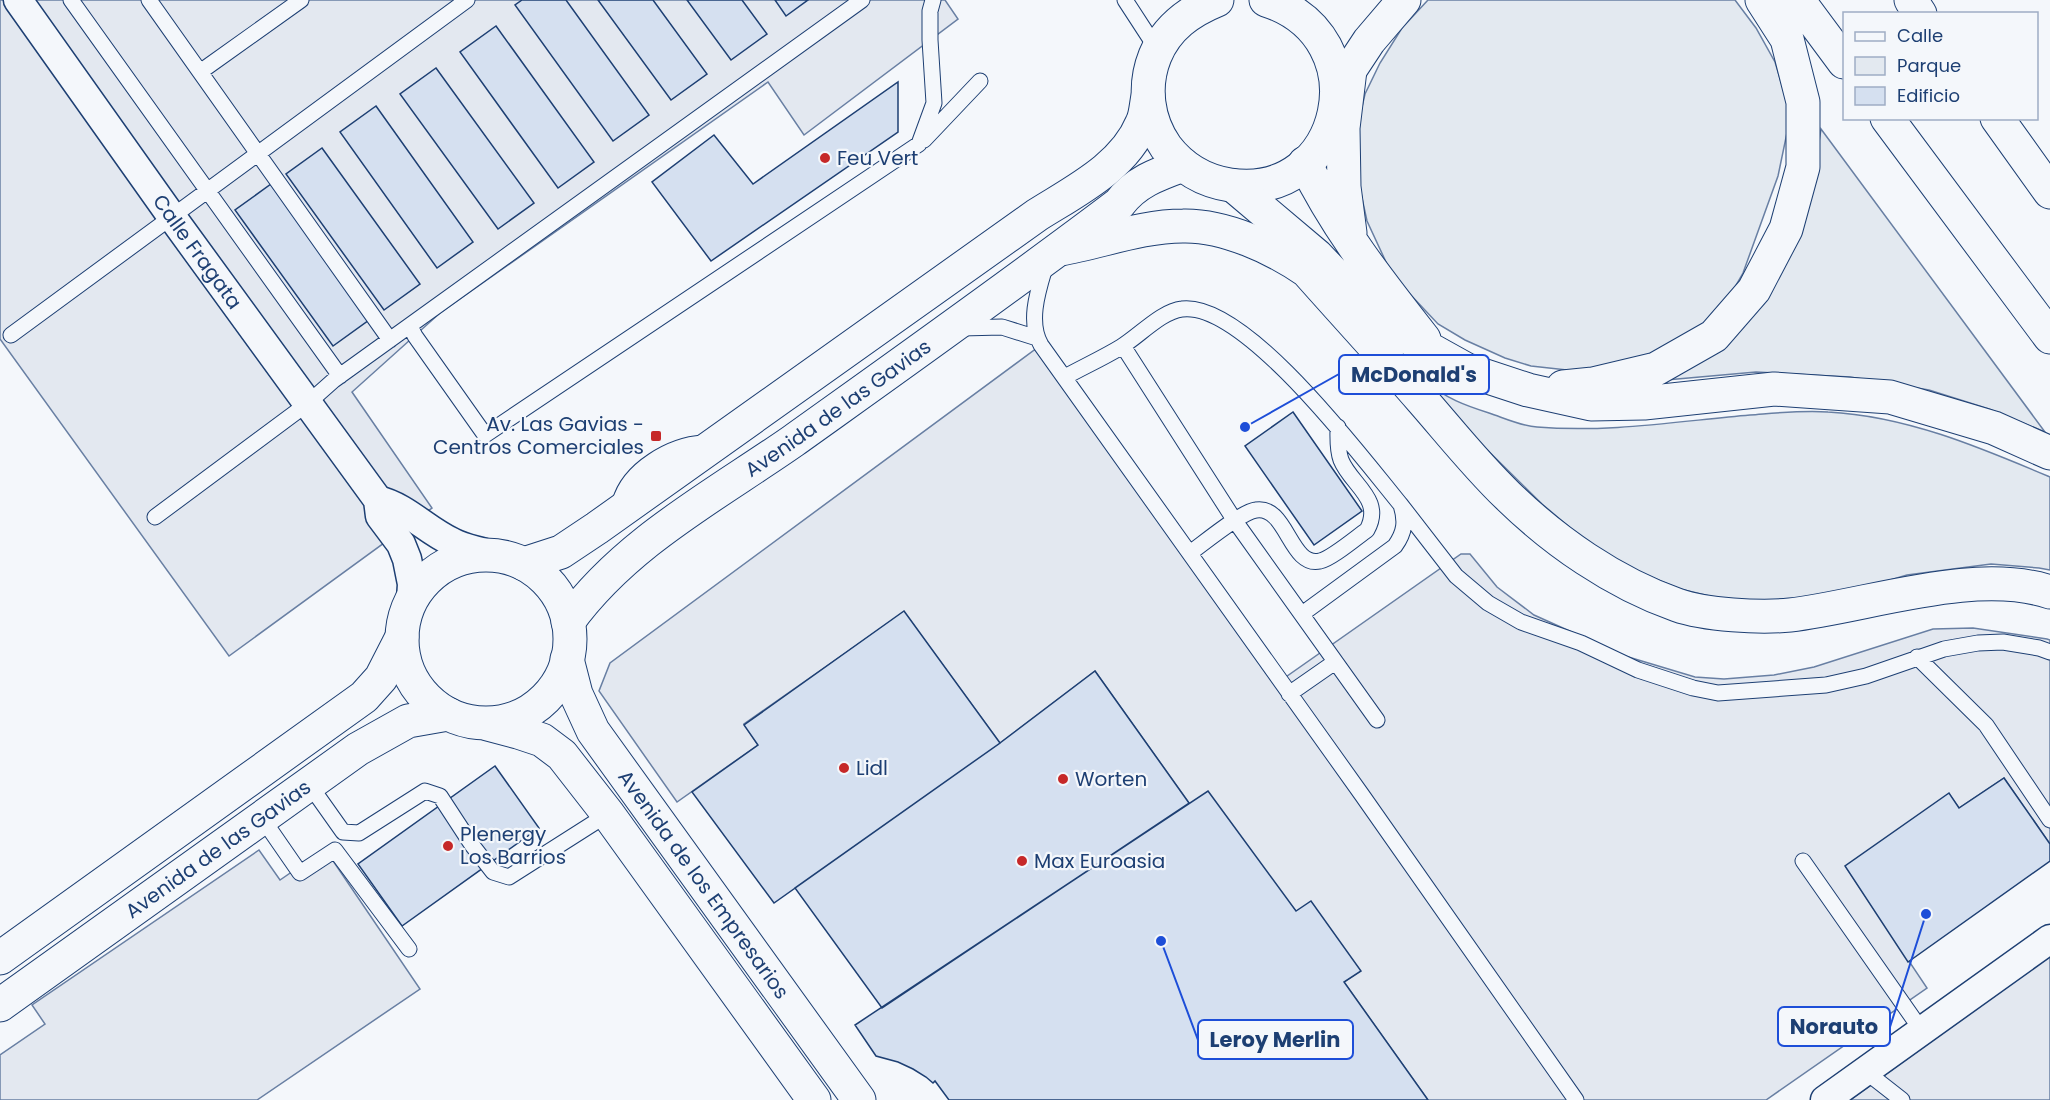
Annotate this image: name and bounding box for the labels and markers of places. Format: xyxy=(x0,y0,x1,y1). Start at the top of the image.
place label: Feu Vert xyxy=(837,144,918,172)
marker: Feu Vert xyxy=(818,151,832,165)
callout: McDonald's xyxy=(1339,355,1489,394)
place label: Av. Las Gavias - Centros Comerciales xyxy=(433,410,644,461)
marker: Av. Las Gavias - Centros Comerciales xyxy=(649,429,663,443)
place label: Lidl xyxy=(856,754,888,782)
marker: Lidl xyxy=(837,761,851,775)
place label: Worten xyxy=(1075,765,1147,793)
marker: Worten xyxy=(1056,772,1070,786)
place label: Plenergy Los Barrios xyxy=(460,820,566,871)
marker: Plenergy Los Barrios xyxy=(441,839,455,853)
place label: Max Euroasia xyxy=(1034,847,1165,875)
marker: Max Euroasia xyxy=(1015,854,1029,868)
callout: Norauto xyxy=(1778,1007,1890,1046)
callout: Leroy Merlin xyxy=(1198,1020,1353,1059)

